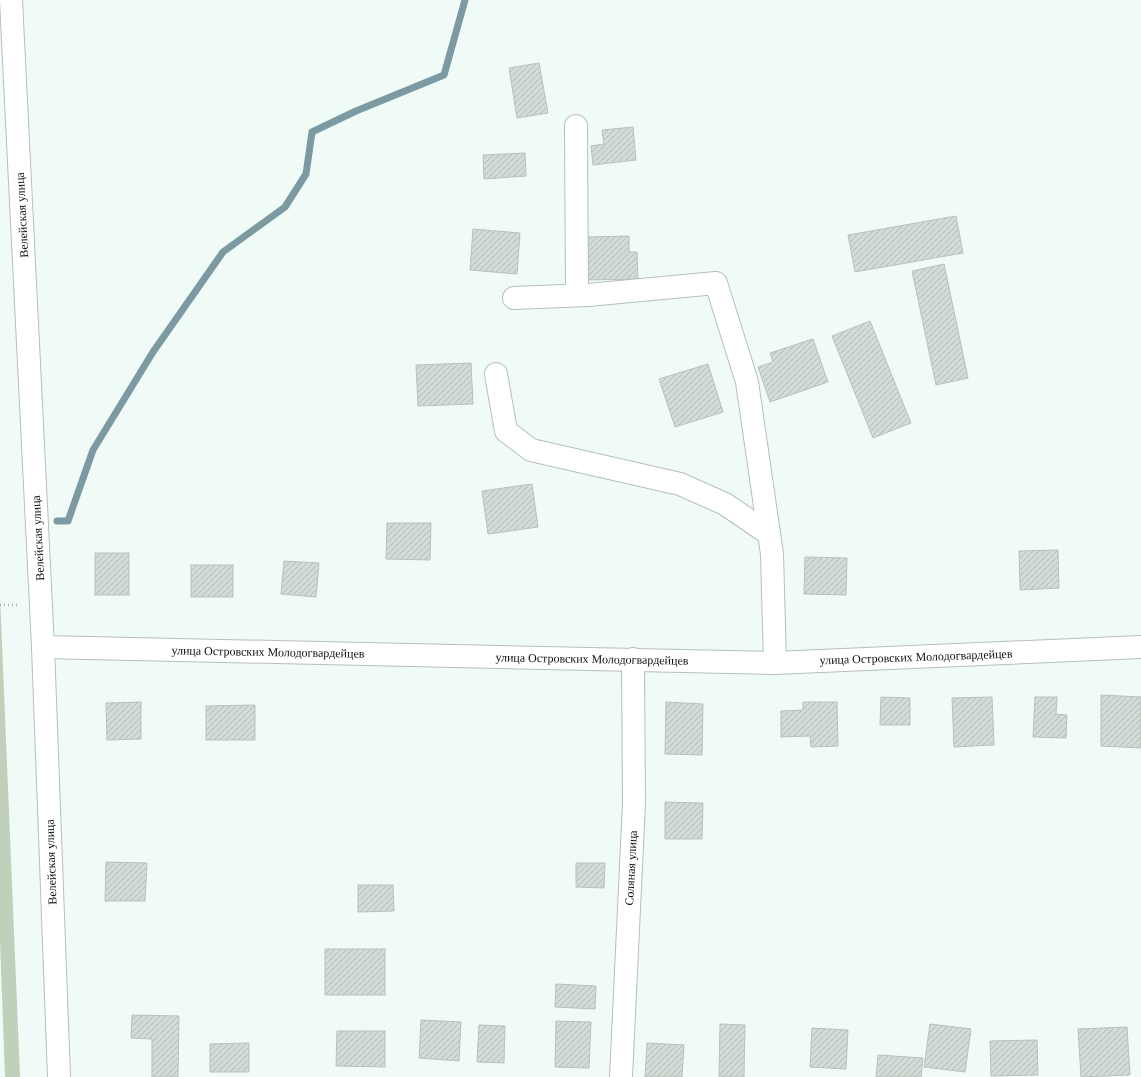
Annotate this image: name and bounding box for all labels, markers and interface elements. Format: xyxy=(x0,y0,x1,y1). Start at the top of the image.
street label: Велейская улица xyxy=(13,171,31,258)
street label: Велейская улица xyxy=(29,494,47,581)
street label: улица Островских Молодогвардейцев xyxy=(171,643,365,661)
street label: улица Островских Молодогвардейцев xyxy=(819,647,1013,667)
street label: улица Островских Молодогвардейцев xyxy=(495,650,689,668)
street label: Велейская улица xyxy=(42,818,59,905)
street label: Соляная улица xyxy=(622,829,640,906)

